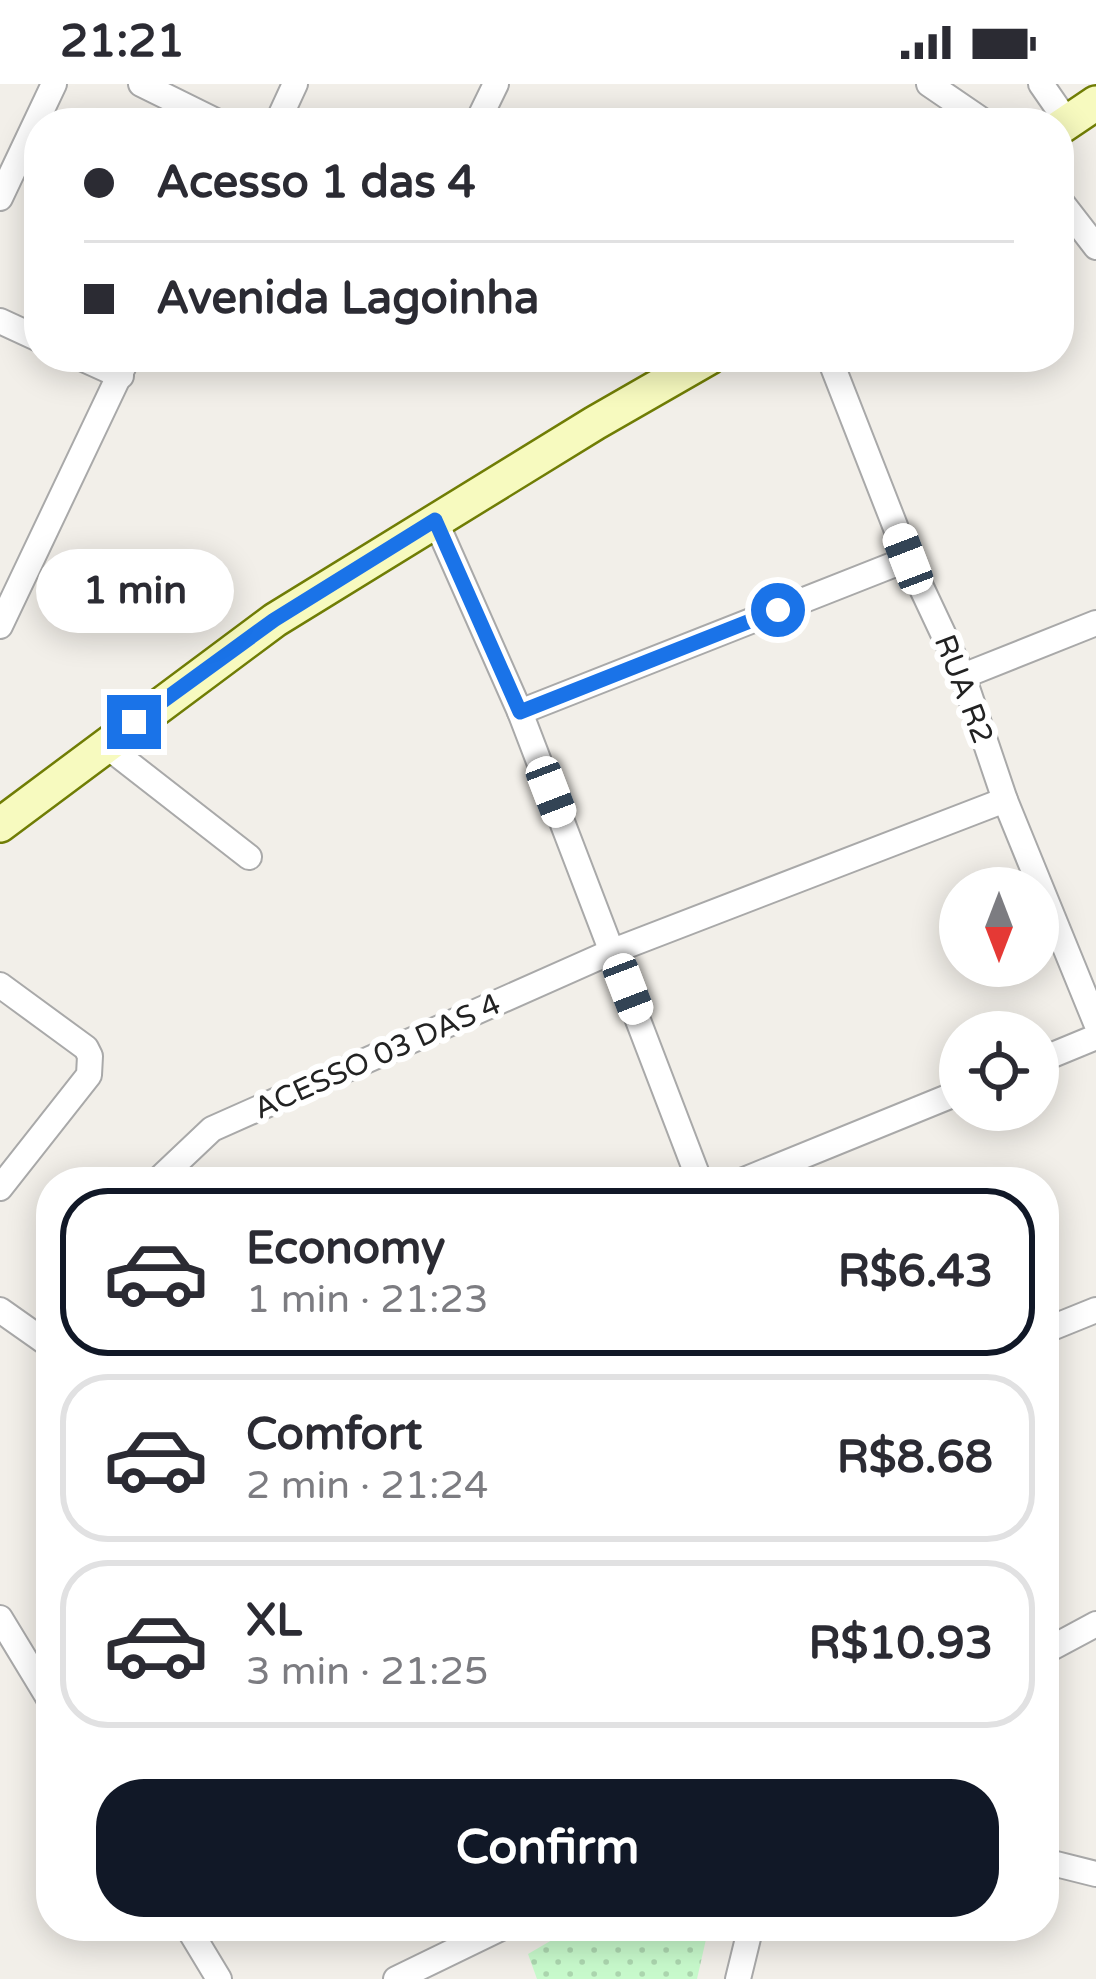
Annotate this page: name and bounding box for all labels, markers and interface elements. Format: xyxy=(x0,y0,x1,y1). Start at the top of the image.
text: 21:21 xyxy=(60,15,185,69)
text: Acesso 1 das 4 xyxy=(156,156,476,210)
text: Avenida Lagoinha xyxy=(156,272,539,326)
car xyxy=(878,519,938,599)
callout: 1 min xyxy=(35,548,233,632)
text: 1 min xyxy=(83,567,187,614)
route start xyxy=(751,583,805,637)
street label: RUA R2 xyxy=(926,629,1001,749)
route end xyxy=(107,695,161,749)
car xyxy=(521,752,581,832)
north arrow xyxy=(939,867,1059,987)
map controls xyxy=(939,867,1059,1131)
car xyxy=(598,949,658,1029)
street label: ACESSO 03 DAS 4 xyxy=(248,985,506,1127)
button: locate xyxy=(939,1011,1059,1131)
icon: car xyxy=(102,1218,210,1326)
text: Economy xyxy=(246,1222,445,1276)
text: R$6.43 xyxy=(838,1245,993,1299)
text: 1 min · 21:23 xyxy=(246,1276,488,1323)
icon: car xyxy=(102,1404,210,1512)
text: Comfort xyxy=(246,1408,422,1462)
text: R$8.68 xyxy=(837,1431,993,1485)
text: 2 min · 21:24 xyxy=(246,1462,488,1509)
icon: car xyxy=(102,1590,210,1698)
text: XL xyxy=(246,1594,302,1648)
text: R$10.93 xyxy=(808,1617,993,1671)
text: 3 min · 21:25 xyxy=(246,1648,488,1695)
button: Confirm xyxy=(96,1779,999,1917)

